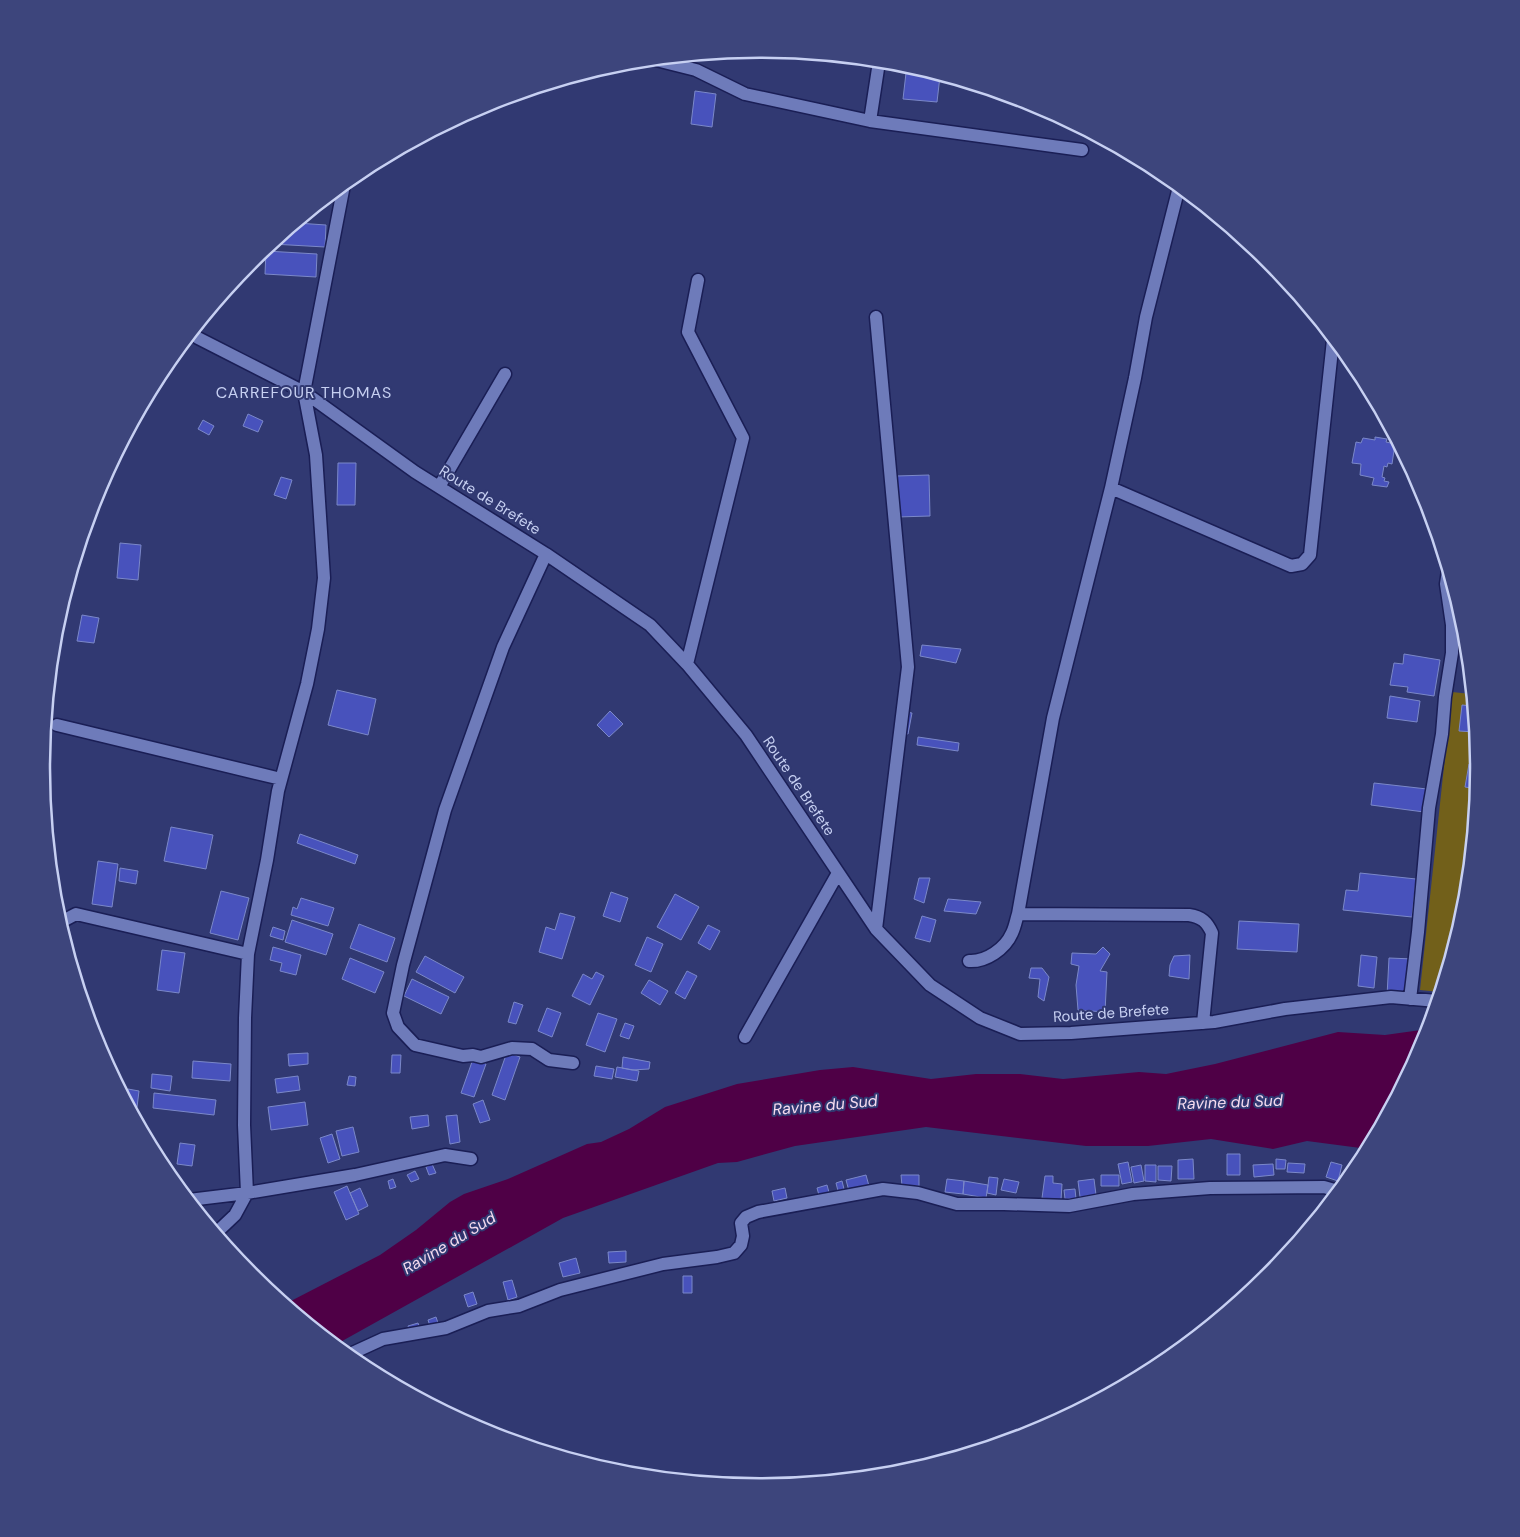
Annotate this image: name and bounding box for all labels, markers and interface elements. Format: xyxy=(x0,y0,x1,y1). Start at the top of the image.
district label: CARREFOUR THOMAS xyxy=(216,382,392,403)
street label: Route de Brefete xyxy=(435,461,545,539)
street label: Route de Brefete xyxy=(758,732,840,840)
street label: Route de Brefete xyxy=(1052,999,1170,1027)
water label: Ravine du Sud xyxy=(772,1090,879,1120)
water label: Ravine du Sud xyxy=(1177,1090,1284,1114)
water label: Ravine du Sud xyxy=(398,1206,501,1279)

